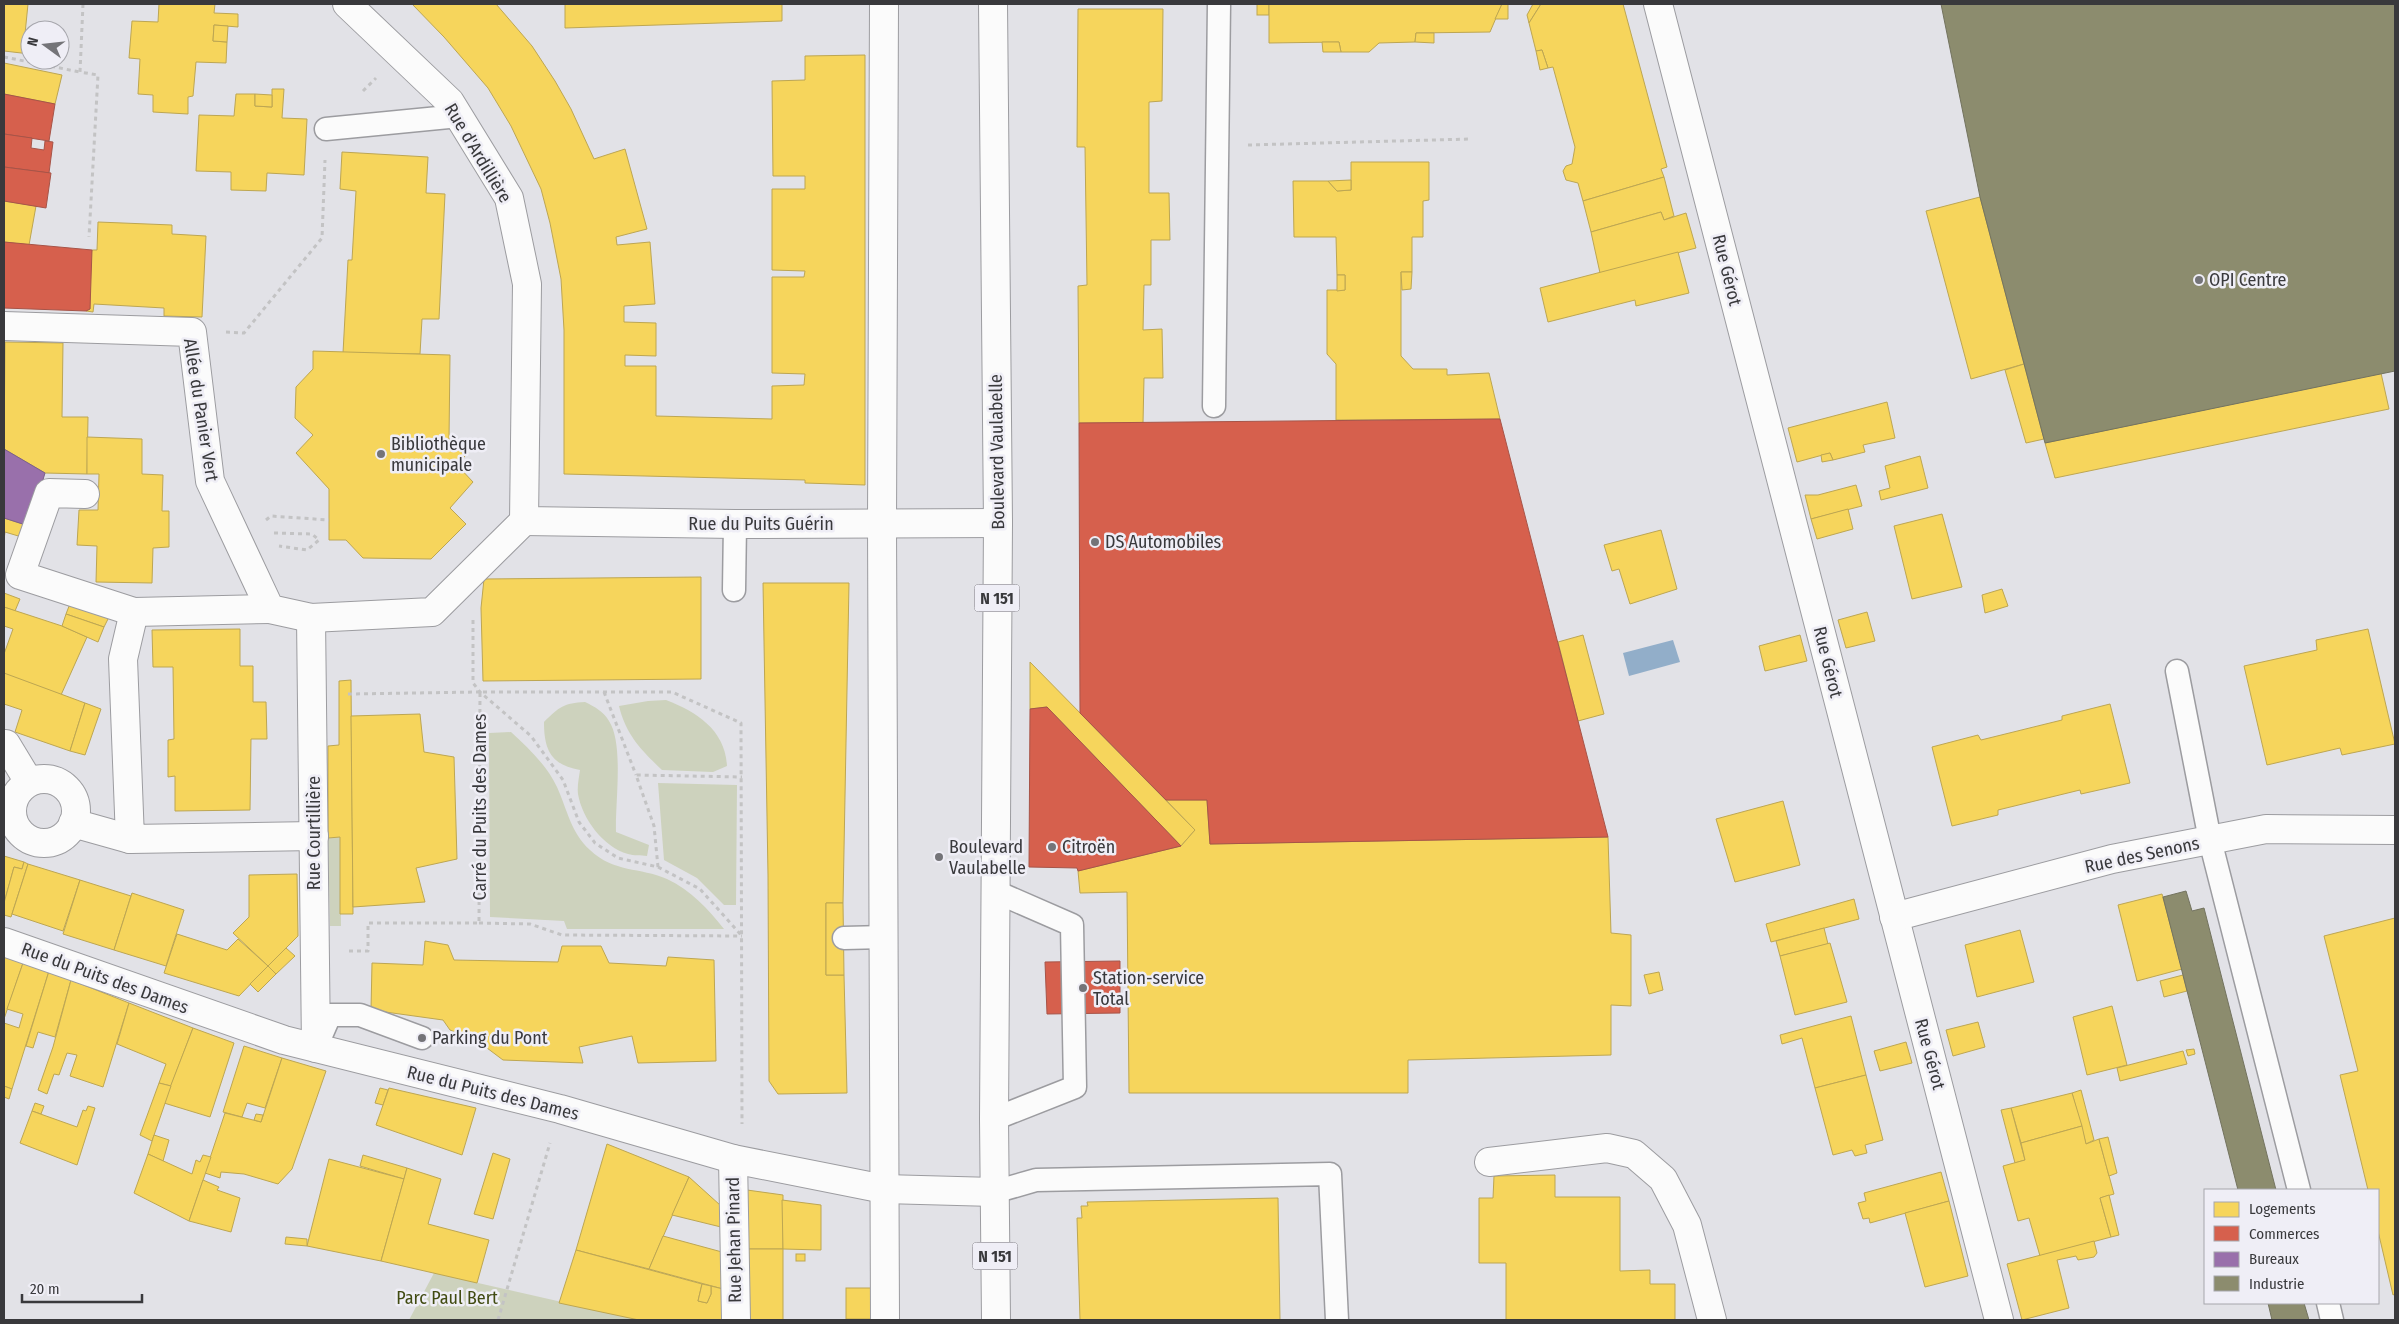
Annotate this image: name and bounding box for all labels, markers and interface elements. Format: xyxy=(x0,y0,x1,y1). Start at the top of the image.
north arrow xyxy=(20,20,70,70)
text: N xyxy=(24,36,42,48)
street label: Rue d'Ardillière xyxy=(440,99,516,207)
street label: Rue Gérot xyxy=(1708,232,1746,308)
place label: OPI Centre xyxy=(2209,269,2286,291)
marker: OPI Centre xyxy=(2193,274,2205,286)
street label: Allée du Panier Vert xyxy=(179,337,223,483)
street label: Boulevard Vaulabelle xyxy=(985,374,1009,530)
place label: Bibliothèque municipale xyxy=(391,433,486,476)
marker: Bibliothèque municipale xyxy=(375,448,387,460)
street label: Rue du Puits Guérin xyxy=(688,513,834,535)
place label: DS Automobiles xyxy=(1105,531,1222,553)
marker: DS Automobiles xyxy=(1089,536,1101,548)
road number: N 151 xyxy=(974,584,1020,612)
street label: Rue Gérot xyxy=(1809,624,1847,700)
street label: Carré du Puits des Dames xyxy=(469,713,491,900)
street label: Rue Courtillière xyxy=(303,776,325,890)
street label: Rue des Senons xyxy=(2083,832,2202,878)
place label: Boulevard Vaulabelle xyxy=(949,836,1026,879)
place label: Citroën xyxy=(1062,836,1115,858)
marker: Citroën xyxy=(1046,841,1058,853)
marker: Boulevard Vaulabelle xyxy=(933,851,945,863)
street label: Rue du Puits des Dames xyxy=(18,938,192,1019)
place label: Station-service Total xyxy=(1093,967,1204,1010)
marker: Station-service Total xyxy=(1077,982,1089,994)
street label: Rue Gérot xyxy=(1910,1016,1950,1092)
place label: Parking du Pont xyxy=(432,1027,548,1049)
marker: Parking du Pont xyxy=(416,1032,428,1044)
street label: Rue du Puits des Dames xyxy=(405,1061,582,1125)
street label: Rue Jehan Pinard xyxy=(722,1177,746,1303)
legend xyxy=(2204,1189,2379,1304)
text: Logements xyxy=(2249,1200,2316,1218)
text: Commerces xyxy=(2249,1225,2319,1243)
road number: N 151 xyxy=(972,1242,1018,1270)
text: Bureaux xyxy=(2249,1250,2299,1268)
scale bar xyxy=(22,1272,142,1304)
text: Industrie xyxy=(2249,1275,2304,1293)
text: 20 m xyxy=(30,1280,60,1298)
park label: Parc Paul Bert xyxy=(396,1287,498,1309)

